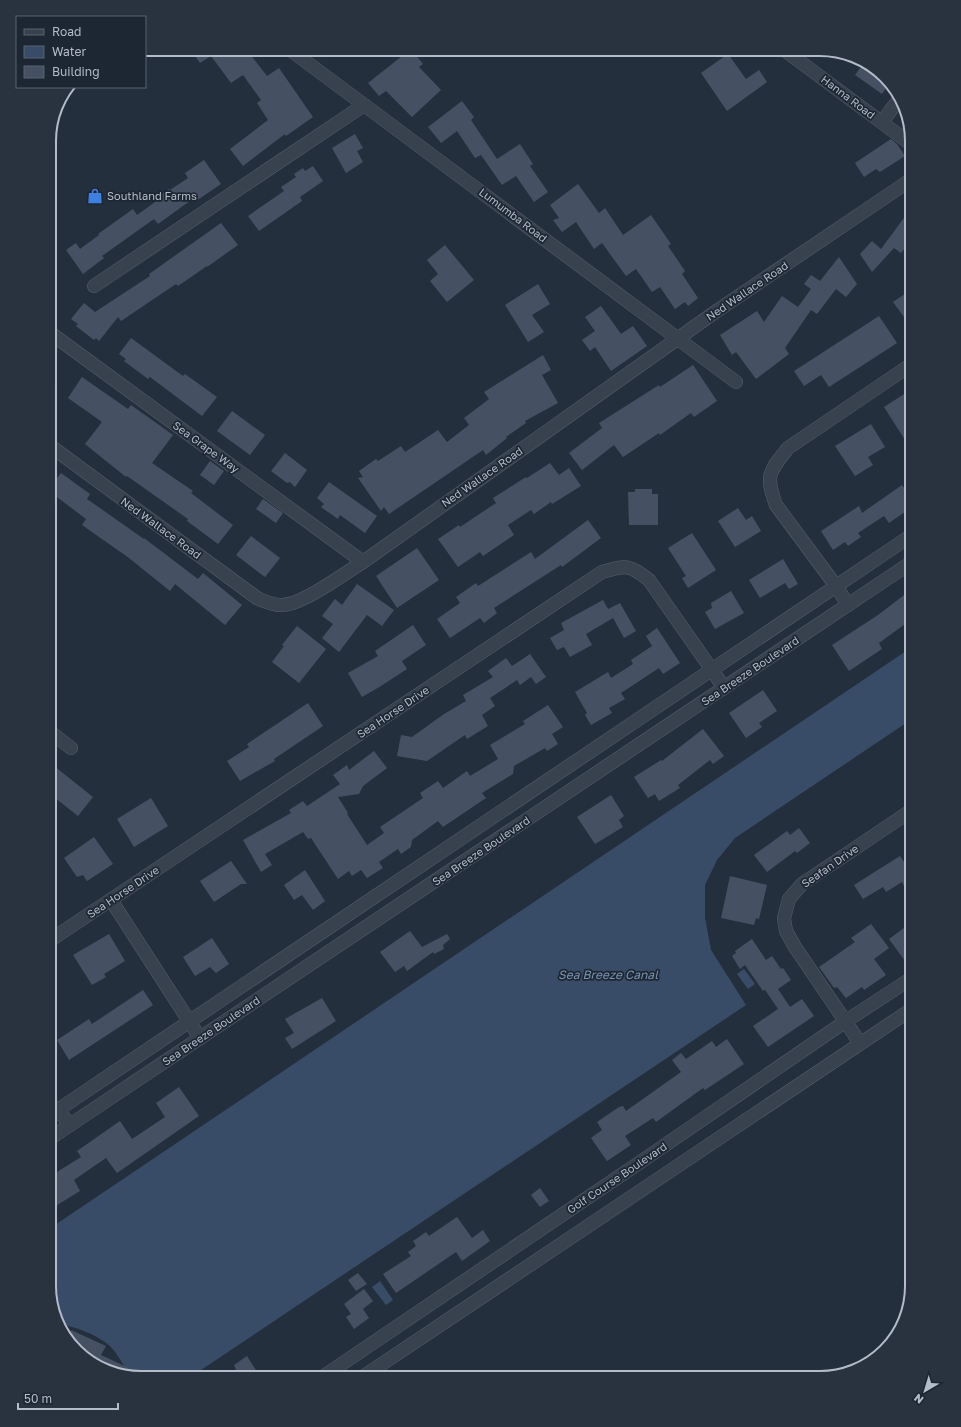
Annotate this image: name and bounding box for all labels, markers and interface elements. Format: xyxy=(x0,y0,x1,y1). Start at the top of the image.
legend xyxy=(16,16,146,88)
text: Road xyxy=(52,24,81,39)
text: Water xyxy=(52,44,86,59)
text: Building xyxy=(52,64,100,79)
street label: Hanna Road xyxy=(819,72,878,121)
street label: Lumumba Road xyxy=(477,185,550,244)
shop icon: Southland Farms xyxy=(86,187,104,205)
place label: Southland Farms xyxy=(107,189,197,202)
street label: Ned Wallace Road xyxy=(703,258,790,323)
street label: Sea Grape Way xyxy=(171,418,242,475)
street label: Ned Wallace Road xyxy=(439,444,525,509)
street label: Ned Wallace Road xyxy=(119,494,204,561)
street label: Sea Breeze Boulevard xyxy=(699,633,801,708)
street label: Sea Horse Drive xyxy=(354,683,431,740)
street label: Sea Breeze Boulevard xyxy=(430,813,532,888)
street label: Seafan Drive xyxy=(799,841,861,890)
street label: Sea Horse Drive xyxy=(84,863,161,920)
water label: Sea Breeze Canal xyxy=(558,967,659,982)
street label: Sea Breeze Boulevard xyxy=(160,993,262,1068)
street label: Golf Course Boulevard xyxy=(564,1139,669,1216)
north arrow xyxy=(905,1371,945,1411)
scale bar xyxy=(18,1385,118,1411)
text: 50 m xyxy=(24,1391,52,1406)
text: N xyxy=(911,1392,926,1407)

